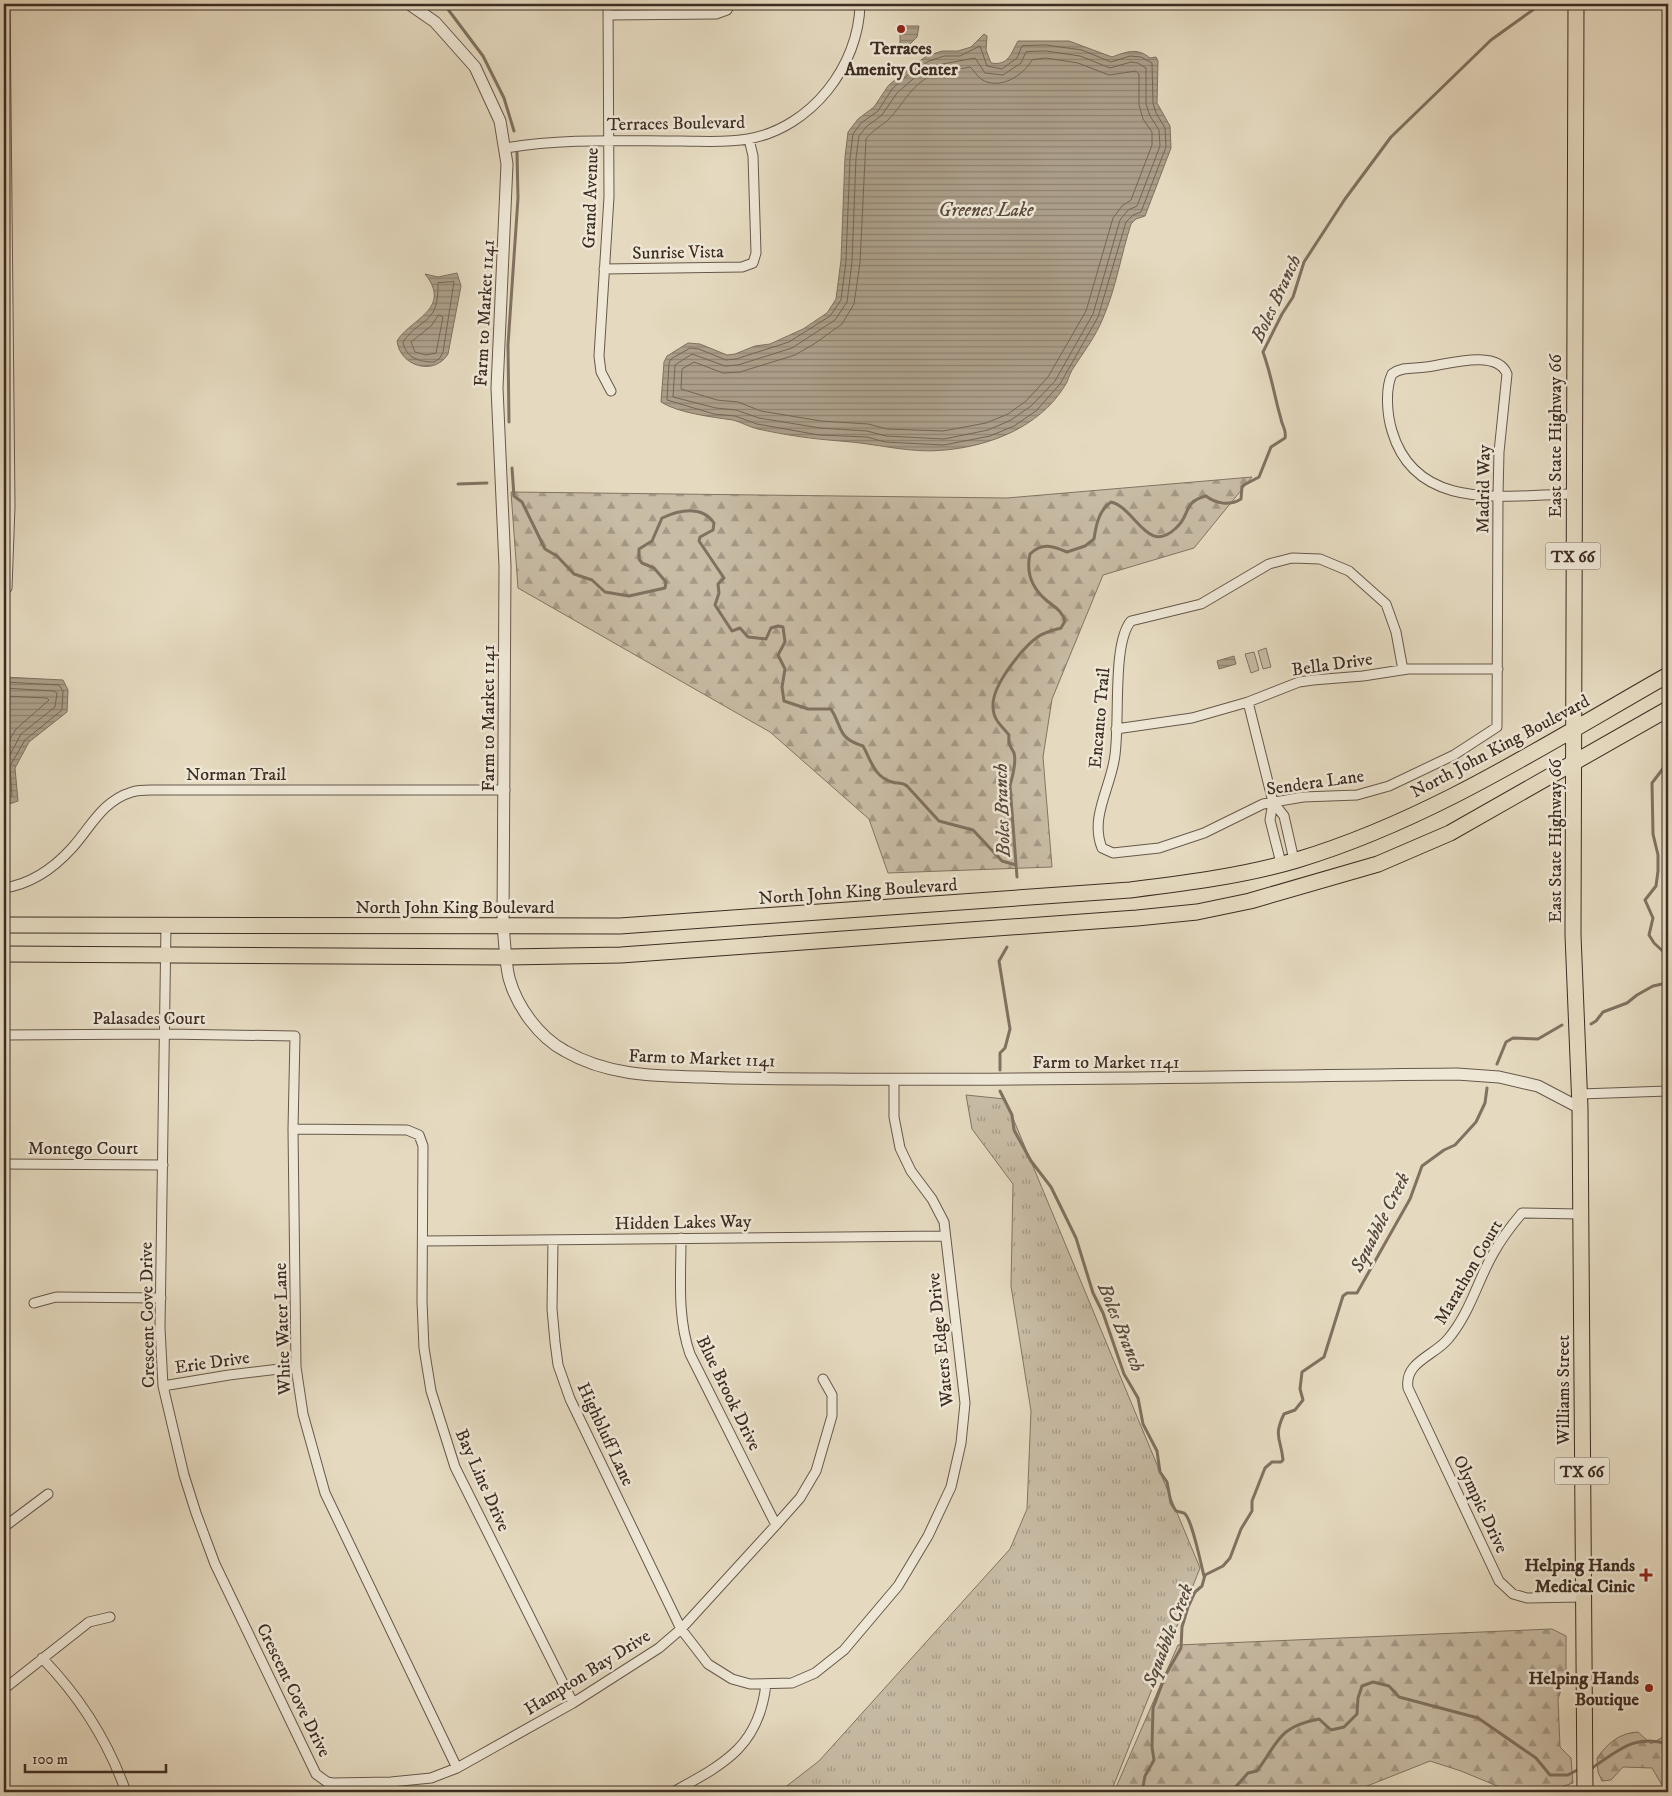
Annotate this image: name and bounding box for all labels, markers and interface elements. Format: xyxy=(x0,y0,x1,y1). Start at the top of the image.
marker: Terraces Amenity Center xyxy=(895,23,907,35)
place label: Terraces Amenity Center xyxy=(843,38,958,81)
street label: Terraces Boulevard xyxy=(607,112,745,136)
street label: Grand Avenue xyxy=(578,147,604,249)
water label: Greenes Lake xyxy=(939,199,1034,222)
street label: Farm to Market 1141 xyxy=(470,239,500,387)
street label: Sunrise Vista xyxy=(632,241,724,265)
water label: Boles Branch xyxy=(1246,251,1307,347)
street label: East State Highway 66 xyxy=(1545,353,1567,518)
street label: Madrid Way xyxy=(1472,444,1496,534)
road number: TX 66 xyxy=(1546,542,1600,570)
street label: Farm to Market 1141 xyxy=(478,644,500,792)
street label: Bella Drive xyxy=(1290,648,1374,682)
street label: Encanto Trail xyxy=(1085,666,1115,770)
street label: North John King Boulevard xyxy=(1407,690,1594,803)
street label: East State Highway 66 xyxy=(1545,758,1567,923)
water label: Boles Branch xyxy=(989,762,1016,858)
street label: Norman Trail xyxy=(186,764,287,786)
street label: Sendera Lane xyxy=(1265,765,1365,801)
street label: North John King Boulevard xyxy=(758,874,958,910)
street label: North John King Boulevard xyxy=(355,897,555,919)
street label: Palasades Court xyxy=(93,1008,206,1030)
street label: Farm to Market 1141 xyxy=(628,1045,776,1073)
street label: Farm to Market 1141 xyxy=(1032,1052,1180,1074)
street label: Montego Court xyxy=(28,1138,139,1160)
water label: Squabble Creek xyxy=(1345,1169,1416,1278)
street label: Hidden Lakes Way xyxy=(615,1211,752,1235)
street label: Marathon Court xyxy=(1430,1216,1508,1329)
street label: Crescent Cove Drive xyxy=(136,1242,160,1388)
street label: White Water Lane xyxy=(270,1262,296,1396)
street label: Waters Edge Drive xyxy=(923,1272,959,1409)
water label: Boles Branch xyxy=(1092,1279,1149,1376)
street label: Blue Brook Drive xyxy=(691,1332,765,1454)
street label: Williams Street xyxy=(1553,1335,1575,1446)
street label: Erie Drive xyxy=(173,1347,251,1379)
street label: Highbluff Lane xyxy=(572,1379,639,1490)
street label: Bay Line Drive xyxy=(450,1426,514,1535)
street label: Olympic Drive xyxy=(1448,1452,1512,1557)
road number: TX 66 xyxy=(1554,1458,1610,1484)
place label: Helping Hands Medical Cinic xyxy=(1524,1555,1635,1598)
marker: Helping Hands Medical Cinic xyxy=(1639,1568,1653,1582)
water label: Squabble Creek xyxy=(1138,1581,1199,1692)
street label: Crescent Cove Drive xyxy=(251,1620,335,1761)
street label: Hampton Bay Drive xyxy=(520,1625,655,1720)
place label: Helping Hands Boutique xyxy=(1528,1668,1640,1711)
marker: Helping Hands Boutique xyxy=(1643,1682,1655,1694)
scale bar xyxy=(25,1741,166,1773)
text: 100 m xyxy=(32,1750,68,1769)

